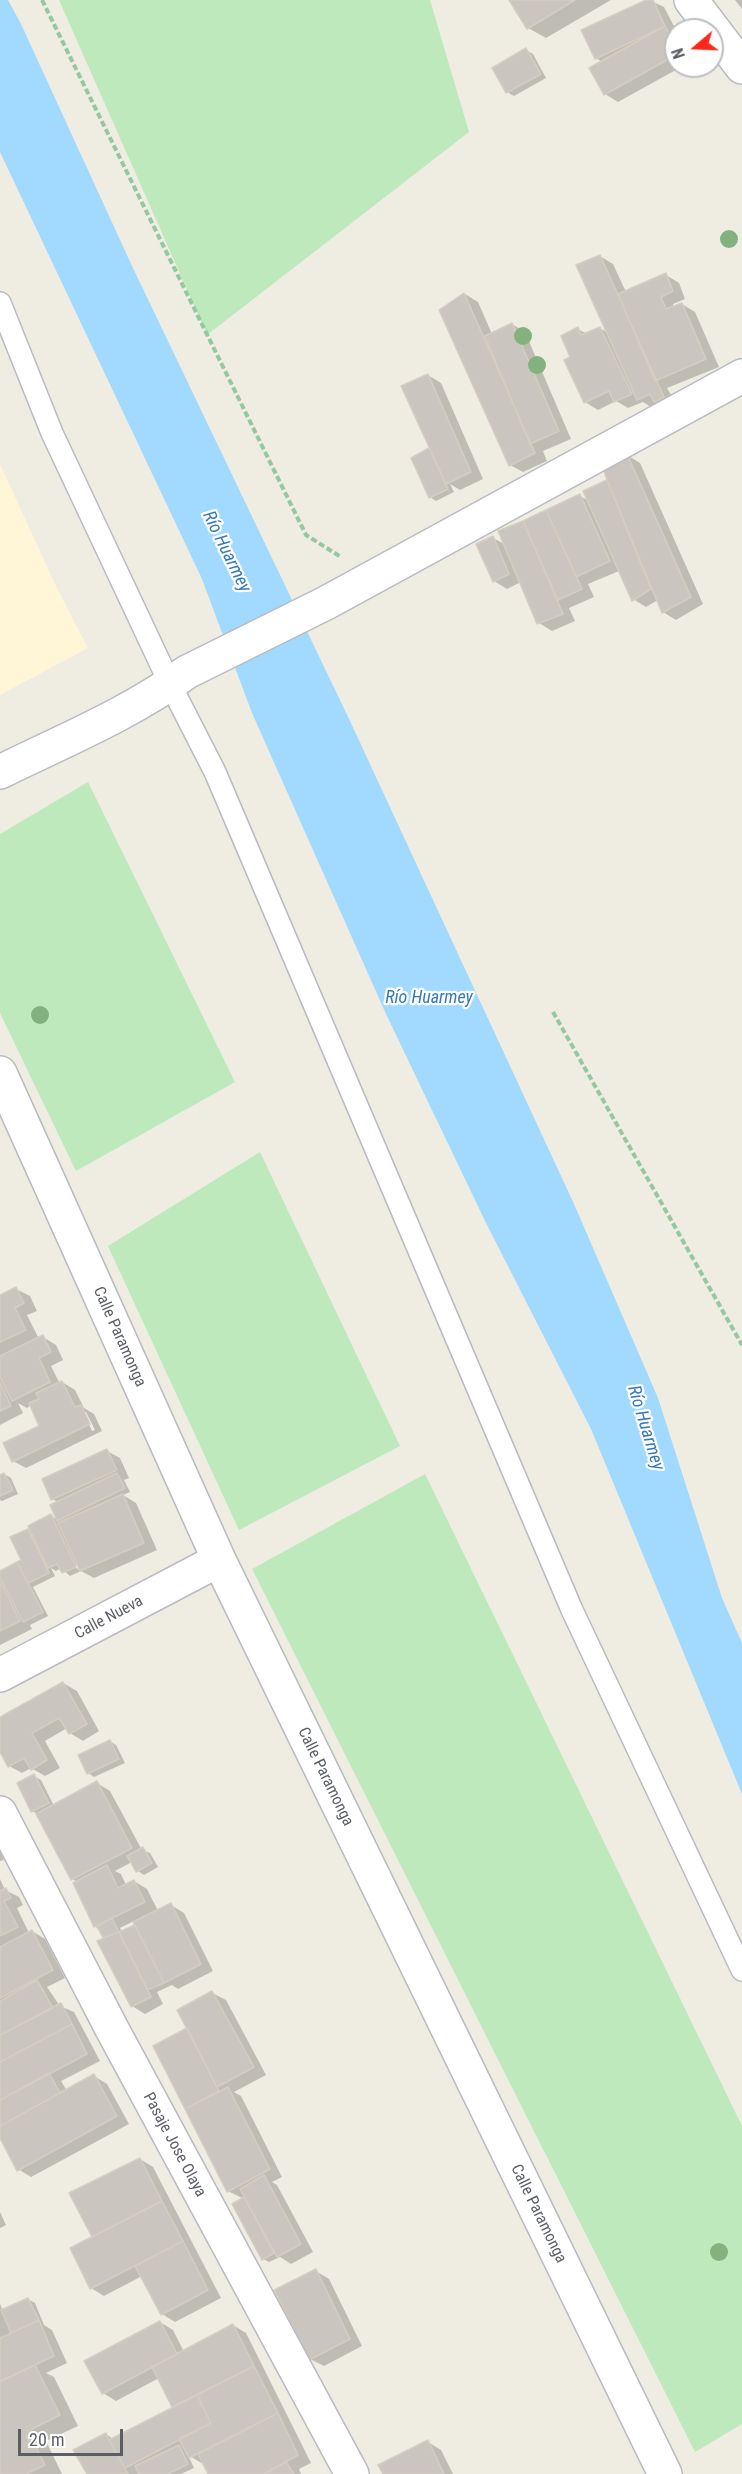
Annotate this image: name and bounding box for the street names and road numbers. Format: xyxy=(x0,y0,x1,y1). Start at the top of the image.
street label: Calle Paramonga xyxy=(88,1284,150,1390)
street label: Calle Nueva xyxy=(72,1592,146,1644)
street label: Calle Paramonga xyxy=(293,1725,357,1829)
street label: Pasaje Jose Olaya xyxy=(138,2090,210,2200)
street label: Calle Paramonga xyxy=(506,2162,570,2266)

